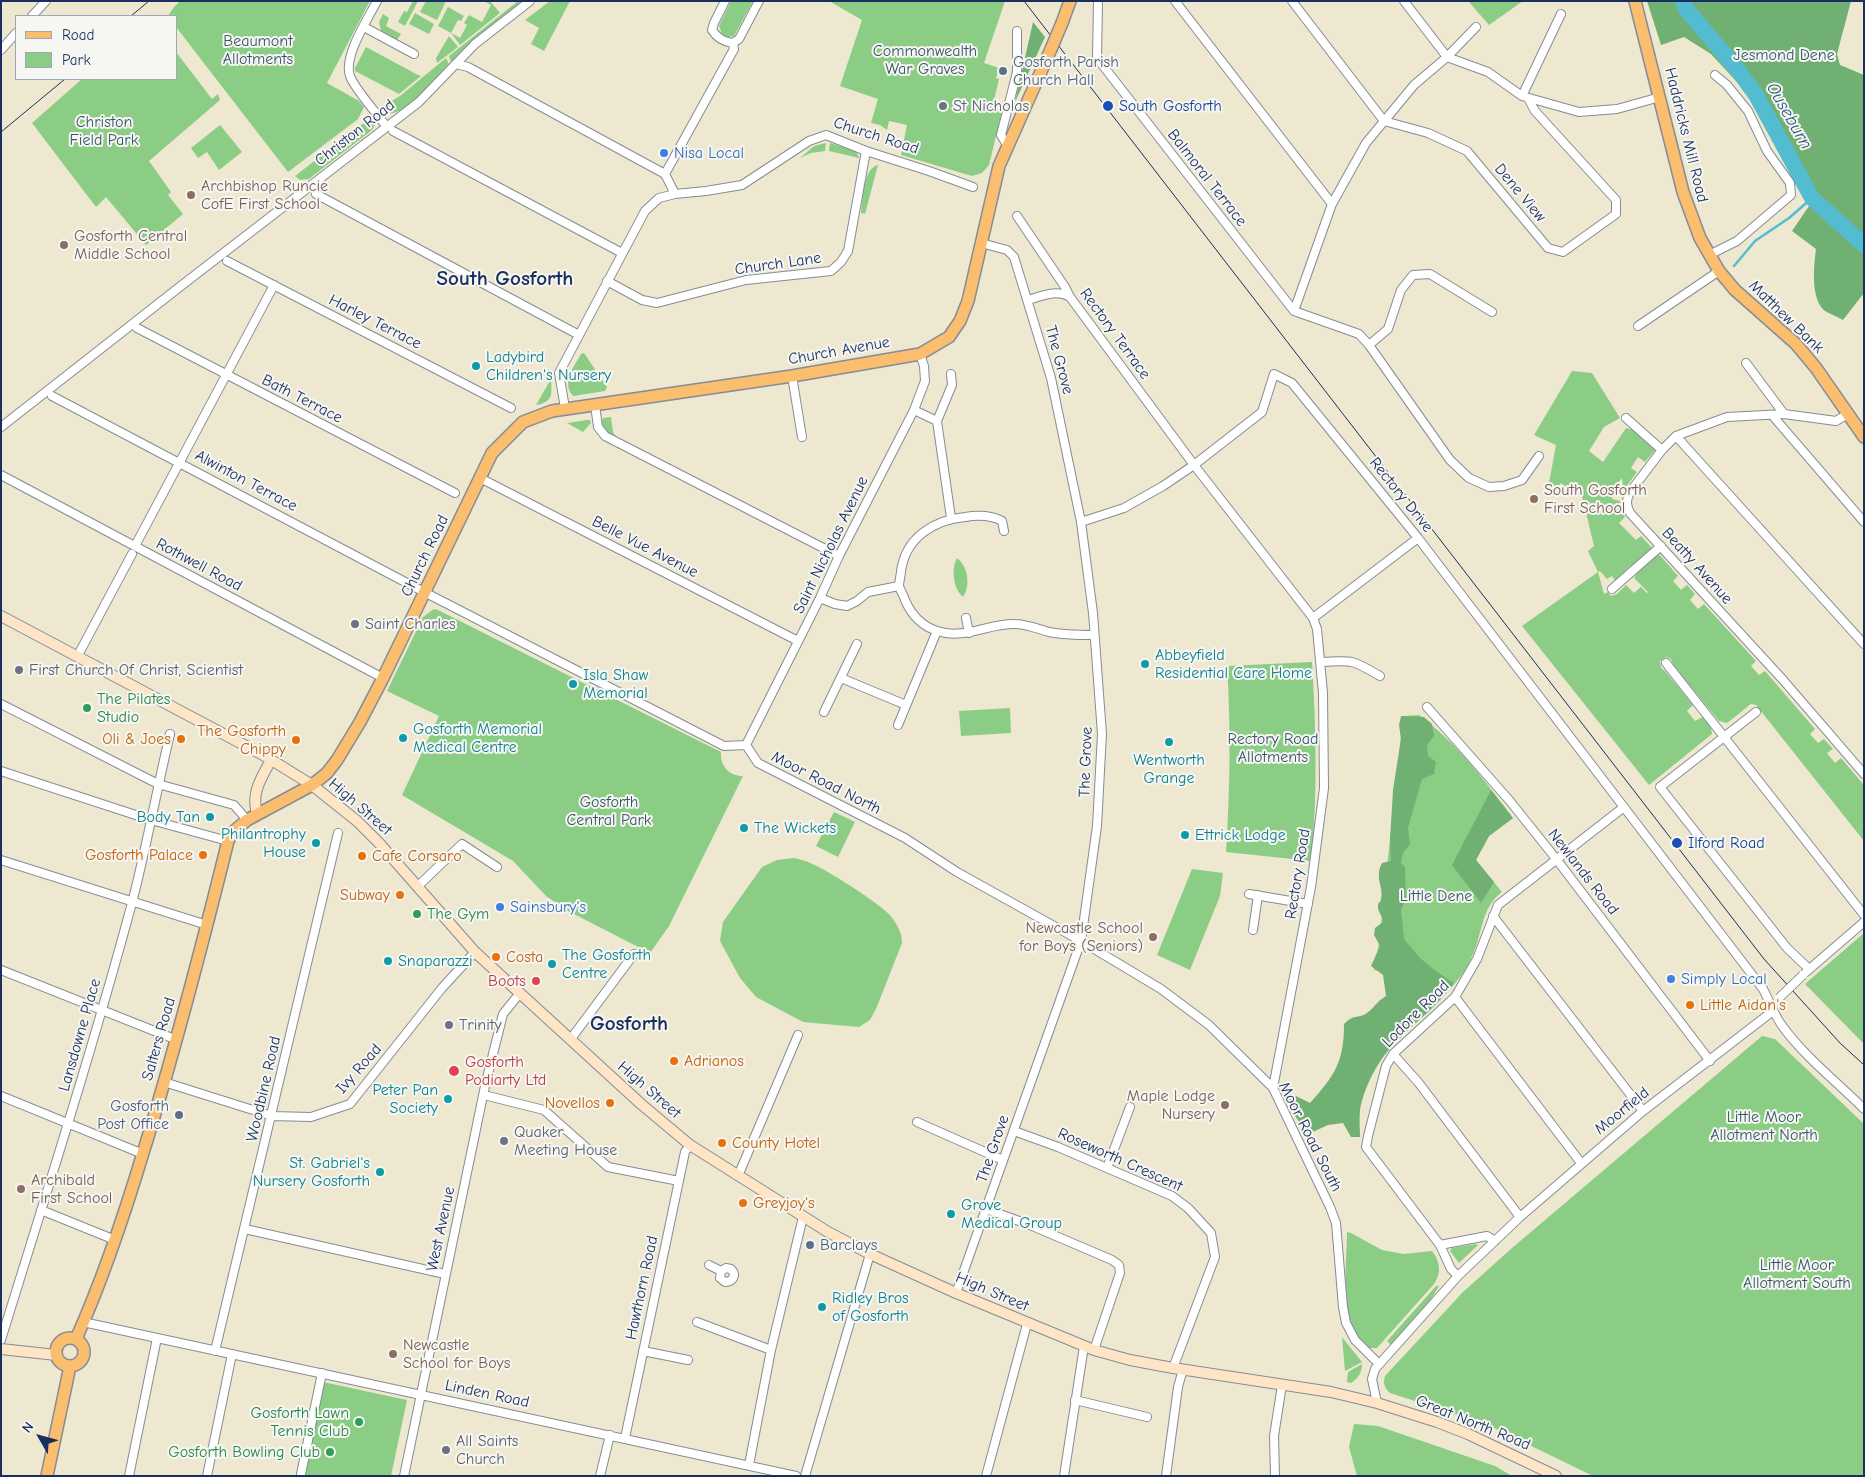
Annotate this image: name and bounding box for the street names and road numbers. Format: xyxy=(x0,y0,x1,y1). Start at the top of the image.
street label: Haddricks Mill Road xyxy=(1660,66,1712,204)
street label: Christon Road xyxy=(311,96,399,170)
street label: Church Road xyxy=(831,113,921,159)
street label: Balmoral Terrace xyxy=(1163,126,1251,230)
street label: Dene View xyxy=(1490,160,1550,226)
street label: Church Lane xyxy=(734,248,822,280)
street label: Matthew Bank xyxy=(1744,276,1828,358)
street label: Rectory Terrace xyxy=(1076,285,1154,383)
street label: Harley Terrace xyxy=(325,290,425,354)
street label: The Grove xyxy=(1041,323,1077,397)
street label: Church Avenue xyxy=(787,333,891,369)
street label: Bath Terrace xyxy=(258,370,346,428)
street label: Alwinton Terrace xyxy=(192,446,300,516)
street label: Rectory Drive xyxy=(1365,454,1437,536)
street label: Saint Nicholas Avenue xyxy=(789,473,873,617)
street label: Church Road xyxy=(397,512,453,600)
street label: Belle Vue Avenue xyxy=(589,512,701,582)
street label: Beatty Avenue xyxy=(1658,524,1736,608)
street label: Rothwell Road xyxy=(153,534,245,596)
street label: The Grove xyxy=(1075,726,1097,798)
street label: Moor Road North xyxy=(768,747,884,819)
street label: High Street xyxy=(324,774,396,840)
street label: Newlands Road xyxy=(1543,825,1623,919)
street label: Rectory Road xyxy=(1281,828,1315,920)
street label: Lansdowne Place xyxy=(55,976,105,1094)
street label: Lodore Road xyxy=(1378,976,1454,1052)
street label: Salters Road xyxy=(138,995,180,1083)
street label: Woodbine Road xyxy=(243,1034,285,1144)
street label: Ivy Road xyxy=(332,1040,386,1098)
street label: High Street xyxy=(613,1057,685,1123)
street label: Moor Road South xyxy=(1274,1079,1346,1195)
street label: Moorfield xyxy=(1591,1083,1653,1139)
street label: The Grove xyxy=(972,1113,1014,1185)
street label: Roseworth Crescent xyxy=(1055,1124,1185,1196)
street label: West Avenue xyxy=(423,1185,459,1273)
street label: Hawthorn Road xyxy=(622,1234,662,1342)
street label: High Street xyxy=(953,1268,1031,1316)
street label: Linden Road xyxy=(443,1376,531,1412)
street label: Great North Road xyxy=(1413,1391,1533,1455)

